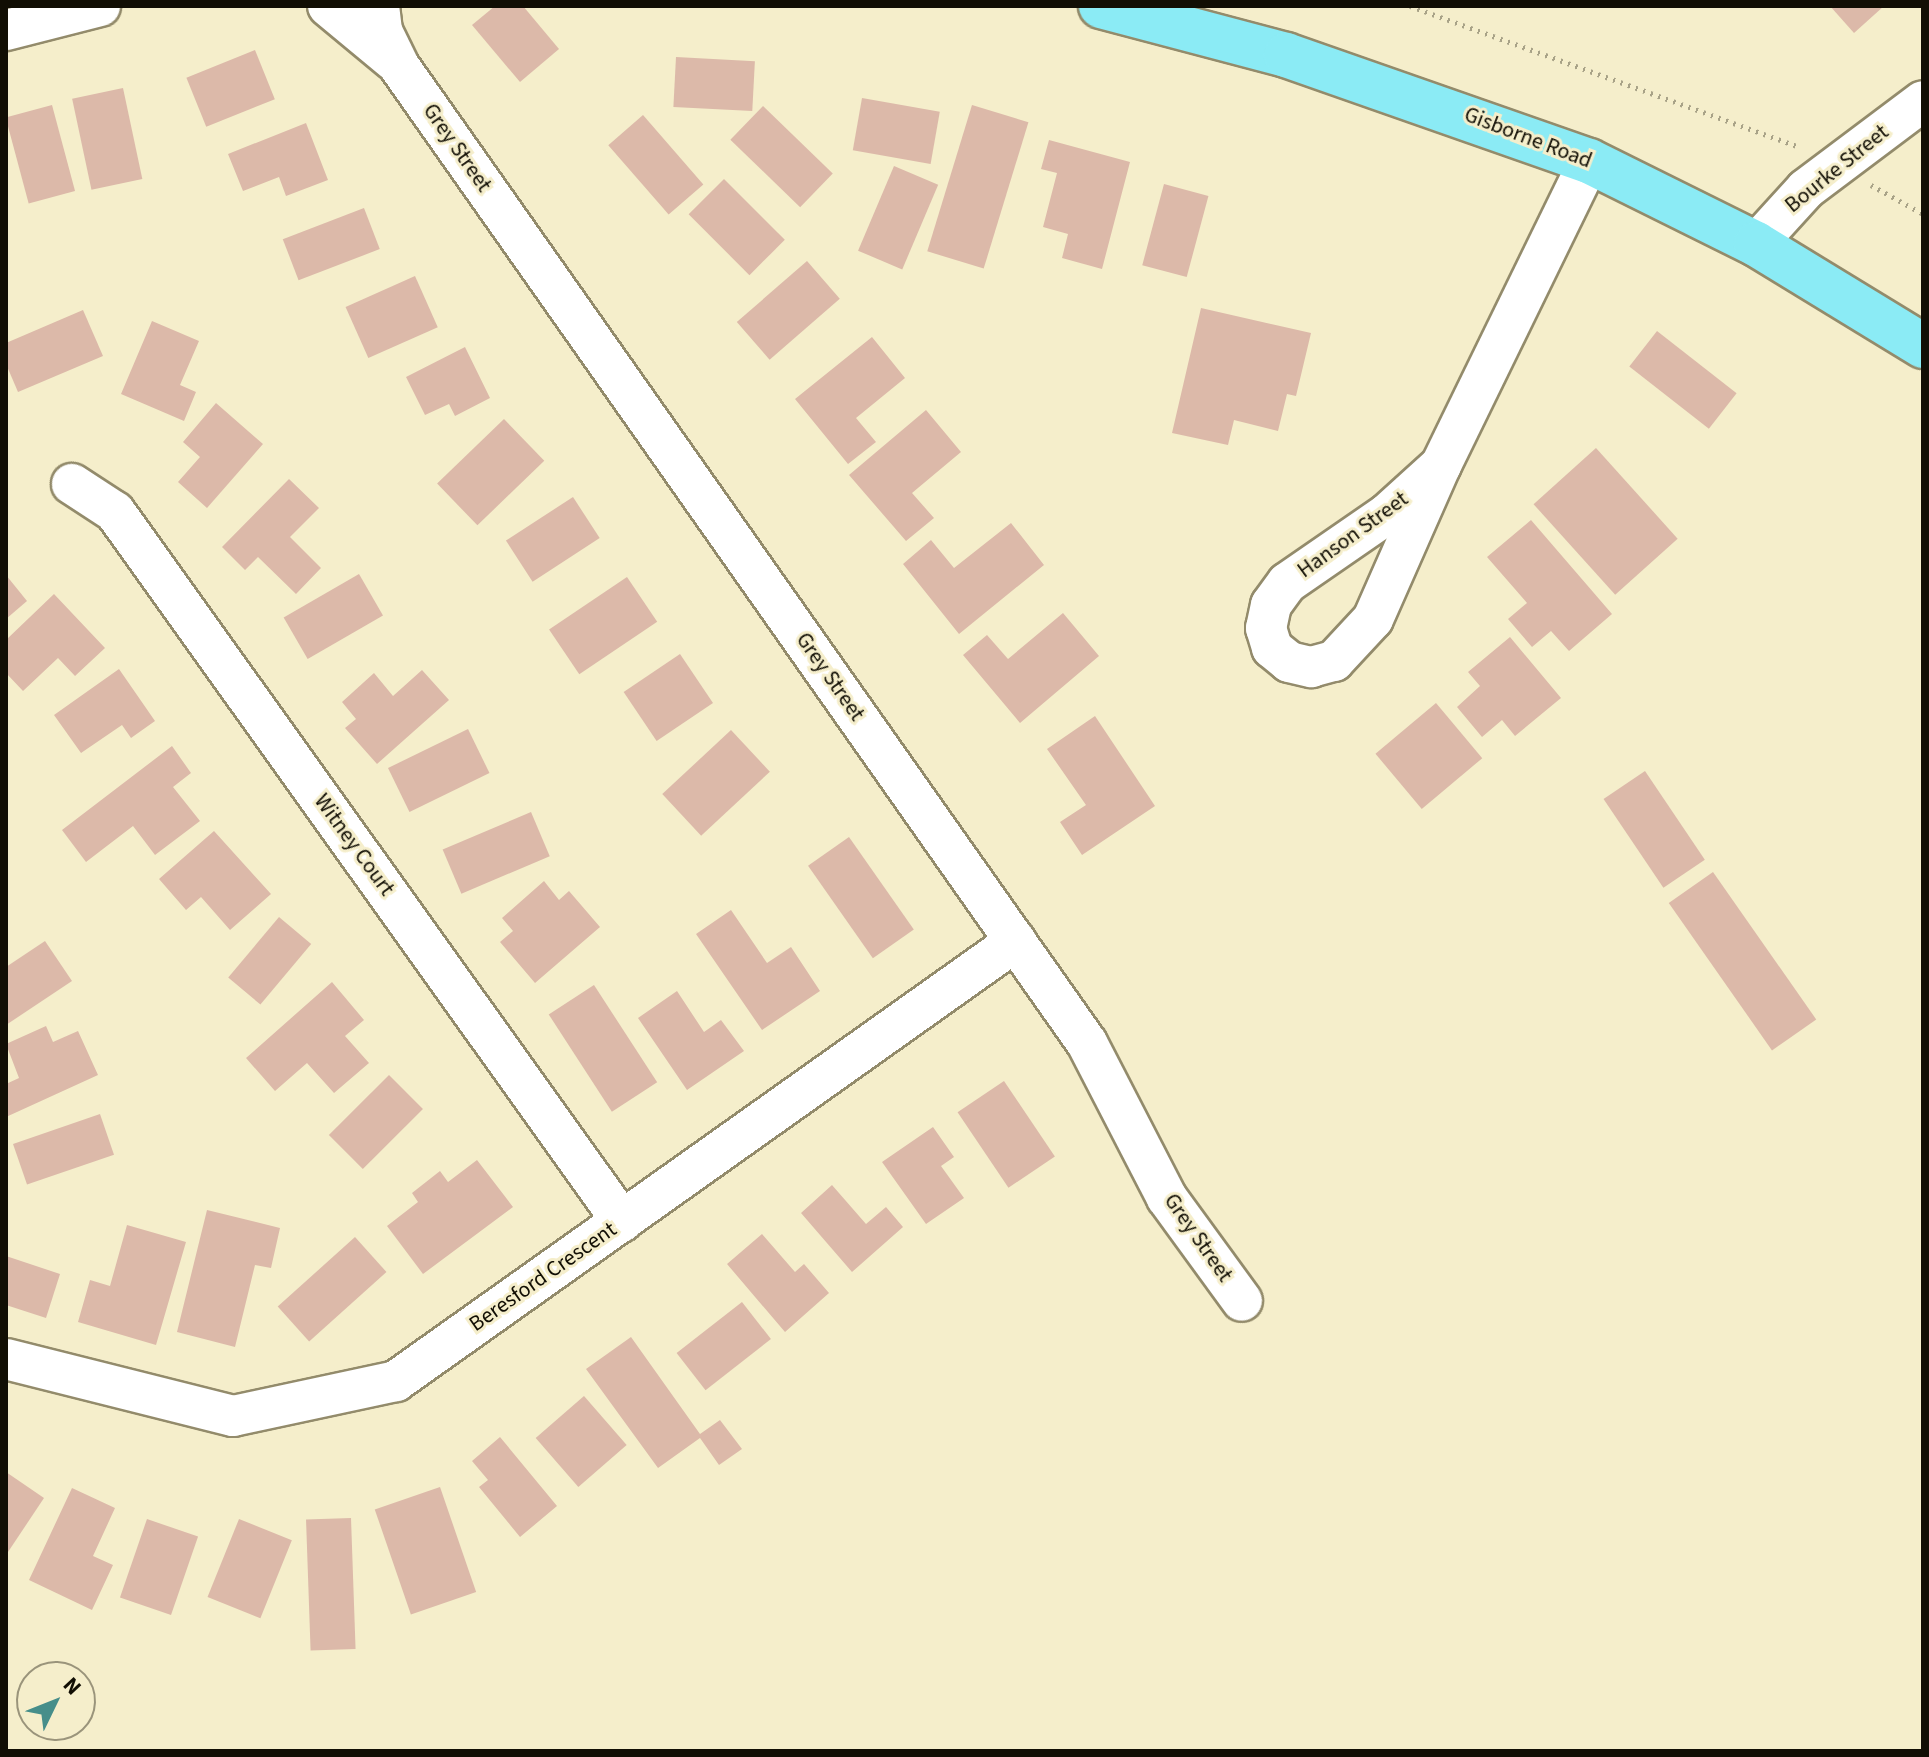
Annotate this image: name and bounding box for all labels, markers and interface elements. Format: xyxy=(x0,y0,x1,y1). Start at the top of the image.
street label: Grey Street xyxy=(417,99,497,197)
street label: Gisborne Road xyxy=(1460,102,1596,174)
street label: Bourke Street xyxy=(1780,119,1894,219)
street label: Hanson Street xyxy=(1293,486,1413,584)
street label: Grey Street xyxy=(790,628,870,726)
street label: Witney Court xyxy=(308,789,400,901)
street label: Grey Street xyxy=(1158,1189,1238,1287)
street label: Beresford Crescent xyxy=(464,1216,622,1338)
north arrow xyxy=(16,1661,96,1741)
text: N xyxy=(55,1670,89,1702)

